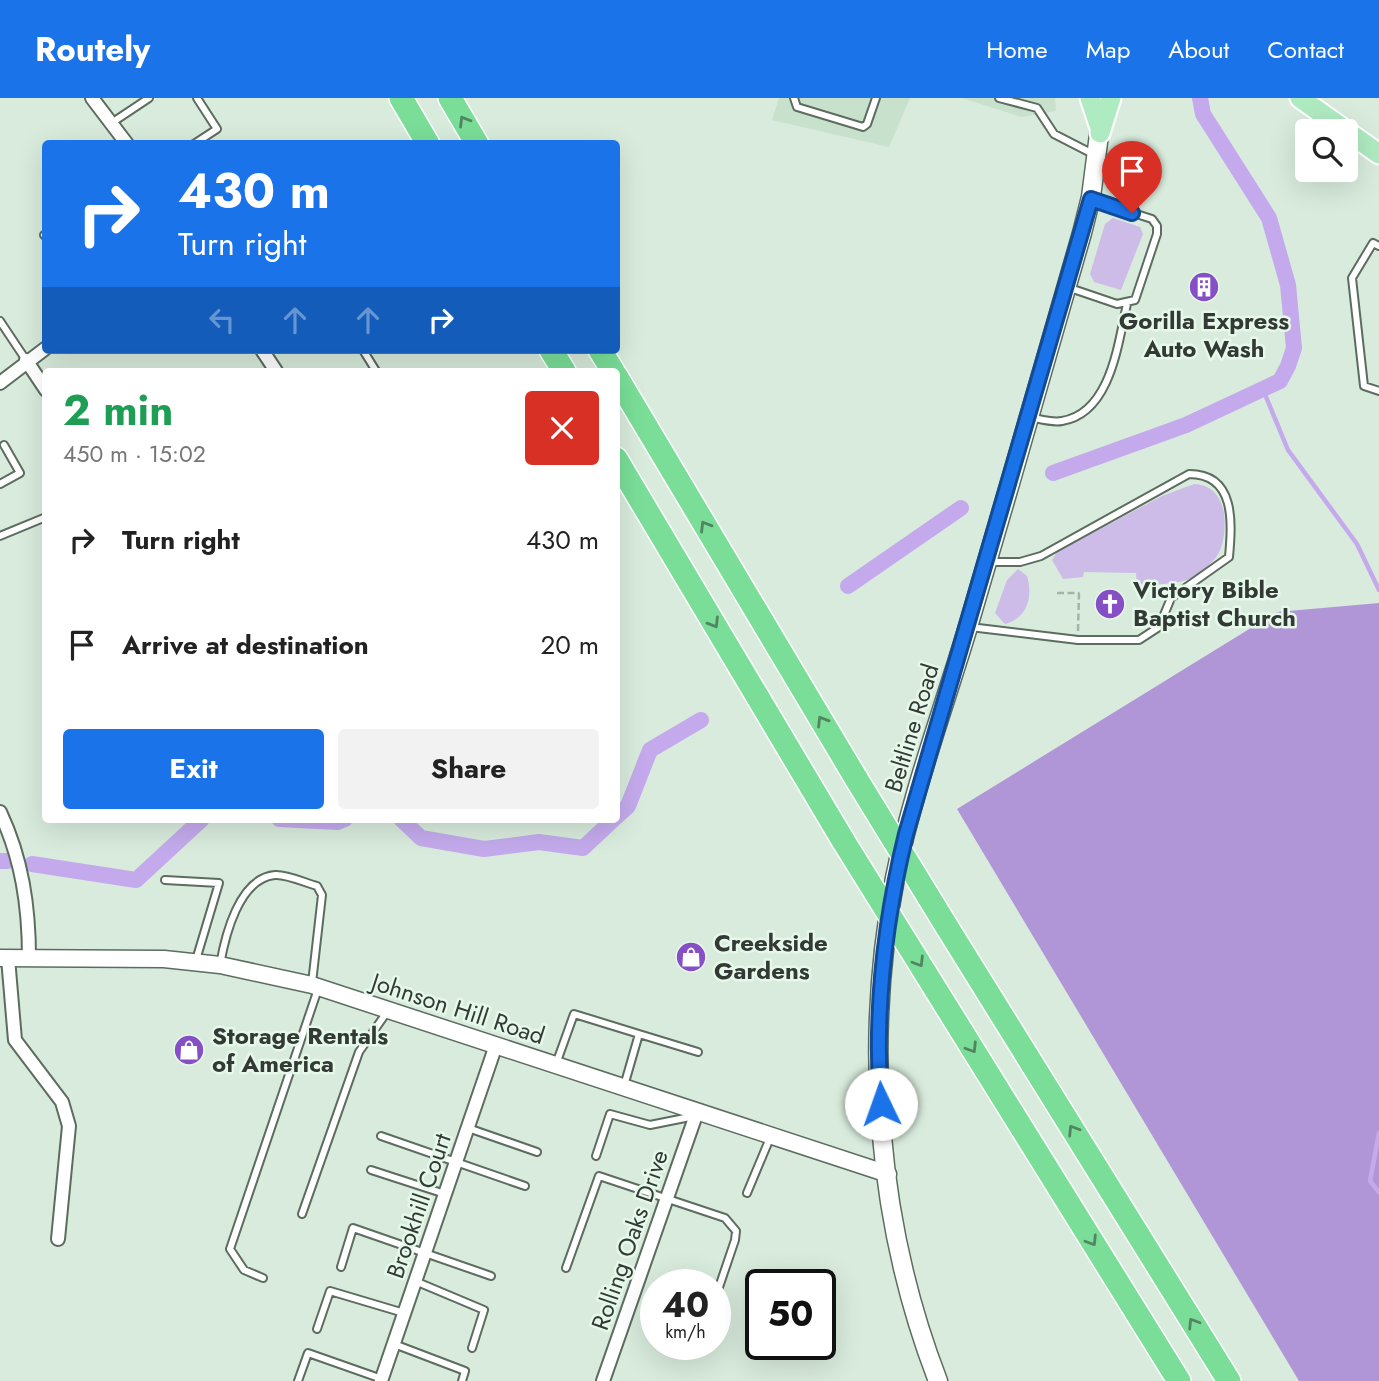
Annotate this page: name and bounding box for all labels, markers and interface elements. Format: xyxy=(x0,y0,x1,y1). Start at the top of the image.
text: Routely xyxy=(35,26,150,73)
text: Home xyxy=(986,32,1048,67)
text: Map xyxy=(1086,32,1130,67)
text: About xyxy=(1168,32,1229,67)
text: Contact xyxy=(1267,32,1344,67)
one-way arrow xyxy=(459,115,472,128)
map controls xyxy=(1295,119,1358,182)
button: search xyxy=(1295,119,1358,182)
pin xyxy=(1102,141,1162,213)
icon: arrive xyxy=(1113,152,1151,190)
text: 430 m xyxy=(178,156,330,226)
icon: right xyxy=(63,168,154,259)
text: Turn right xyxy=(178,221,307,267)
building icon: Gorilla Express Auto Wash xyxy=(1187,270,1221,304)
icon: left xyxy=(203,301,241,339)
icon: ahead xyxy=(276,301,314,339)
icon: ahead xyxy=(349,301,387,339)
icon: right xyxy=(422,301,460,339)
place label: Gorilla Express Auto Wash xyxy=(1119,303,1289,366)
text: 2 min xyxy=(63,380,173,441)
button: close xyxy=(525,391,599,465)
text: 450 m · 15:02 xyxy=(63,437,206,471)
one-way arrow xyxy=(700,520,713,533)
icon: right xyxy=(63,521,101,559)
text: Turn right xyxy=(122,521,240,559)
text: 430 m xyxy=(526,521,599,559)
place label: Victory Bible Baptist Church xyxy=(1132,572,1296,635)
church icon: Victory Bible Baptist Church xyxy=(1093,587,1127,621)
one-way arrow xyxy=(705,615,718,628)
icon: arrive xyxy=(63,626,101,664)
text: Arrive at destination xyxy=(122,626,369,664)
text: 20 m xyxy=(541,626,599,664)
street label: Beltline Road xyxy=(875,659,948,796)
one-way arrow xyxy=(817,716,830,729)
button: Exit xyxy=(63,729,324,809)
button: Share xyxy=(338,729,599,809)
place label: Creekside Gardens xyxy=(714,925,828,988)
shop icon: Creekside Gardens xyxy=(674,940,708,974)
one-way arrow xyxy=(911,955,924,968)
street label: Johnson Hill Road xyxy=(364,963,549,1053)
place label: Storage Rentals of America xyxy=(212,1018,388,1081)
shop icon: Storage Rentals of America xyxy=(172,1033,206,1067)
one-way arrow xyxy=(964,1040,977,1053)
position arrow xyxy=(844,1067,918,1141)
one-way arrow xyxy=(1069,1124,1082,1137)
street label: Brookhill Court xyxy=(377,1128,460,1283)
street label: Rolling Oaks Drive xyxy=(582,1145,677,1335)
one-way arrow xyxy=(1083,1233,1096,1246)
speed limit sign: 50 xyxy=(745,1269,836,1360)
text: 40 xyxy=(662,1280,709,1330)
one-way arrow xyxy=(1189,1318,1202,1331)
text: km/h xyxy=(665,1319,706,1345)

